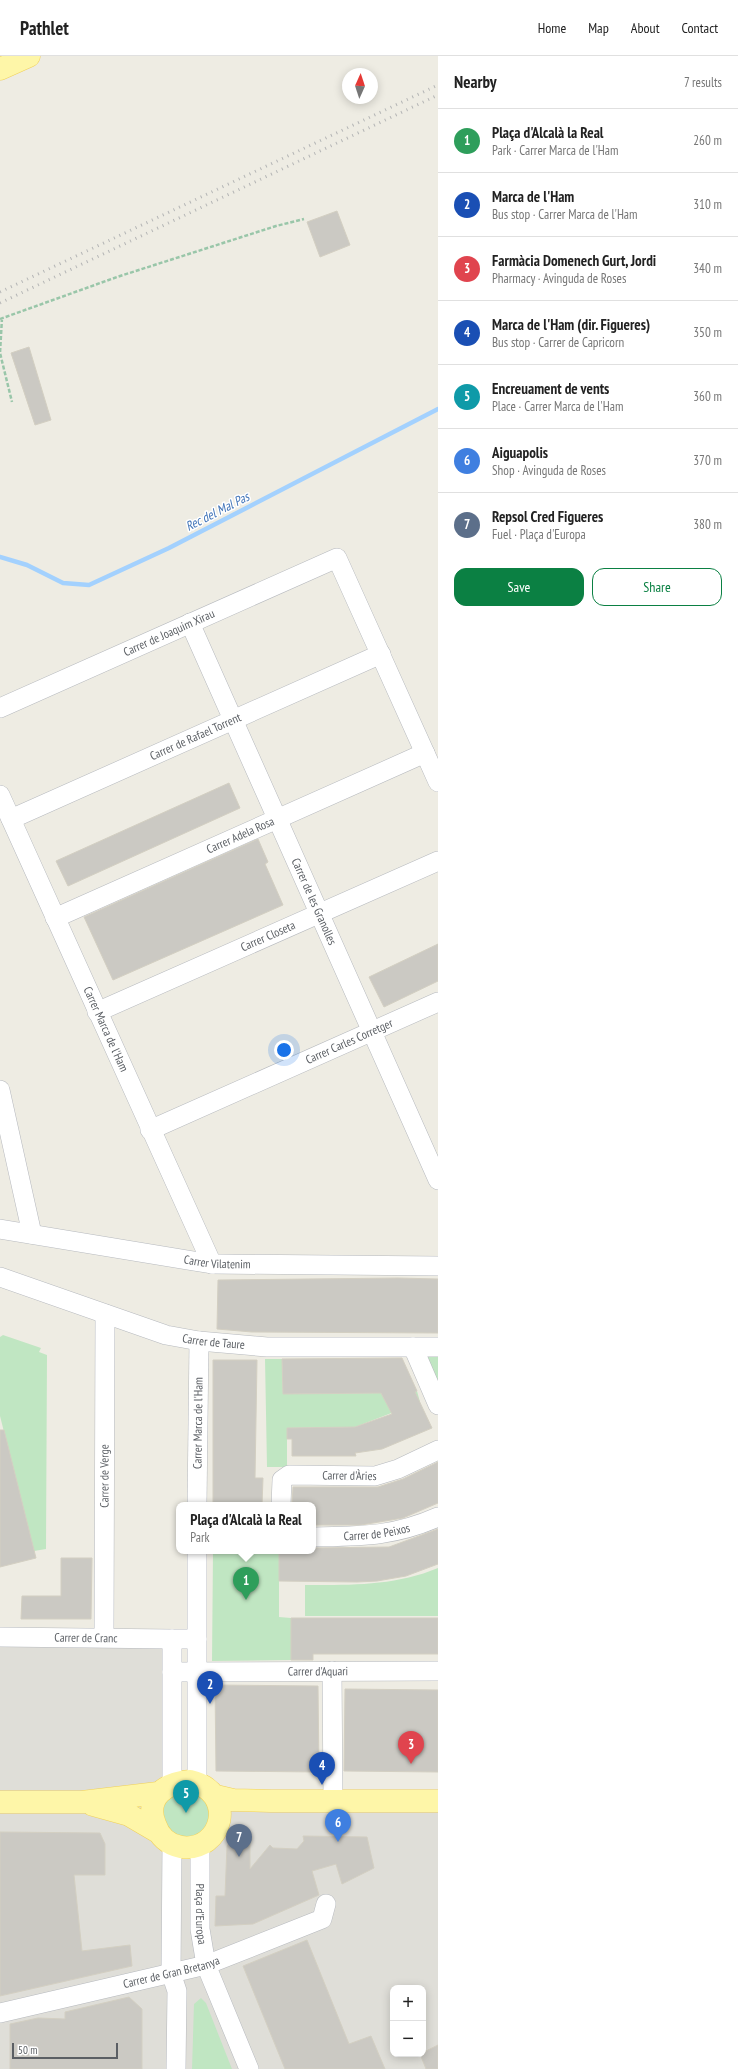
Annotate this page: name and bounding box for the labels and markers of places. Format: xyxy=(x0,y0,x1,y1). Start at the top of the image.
pin: 1 xyxy=(233,1567,259,1600)
pin: 2 xyxy=(197,1671,223,1704)
pin: 3 xyxy=(398,1731,424,1764)
pin: 4 xyxy=(309,1752,335,1785)
pin: 5 xyxy=(173,1780,199,1813)
pin: 6 xyxy=(325,1809,351,1842)
pin: 7 xyxy=(226,1824,252,1857)

